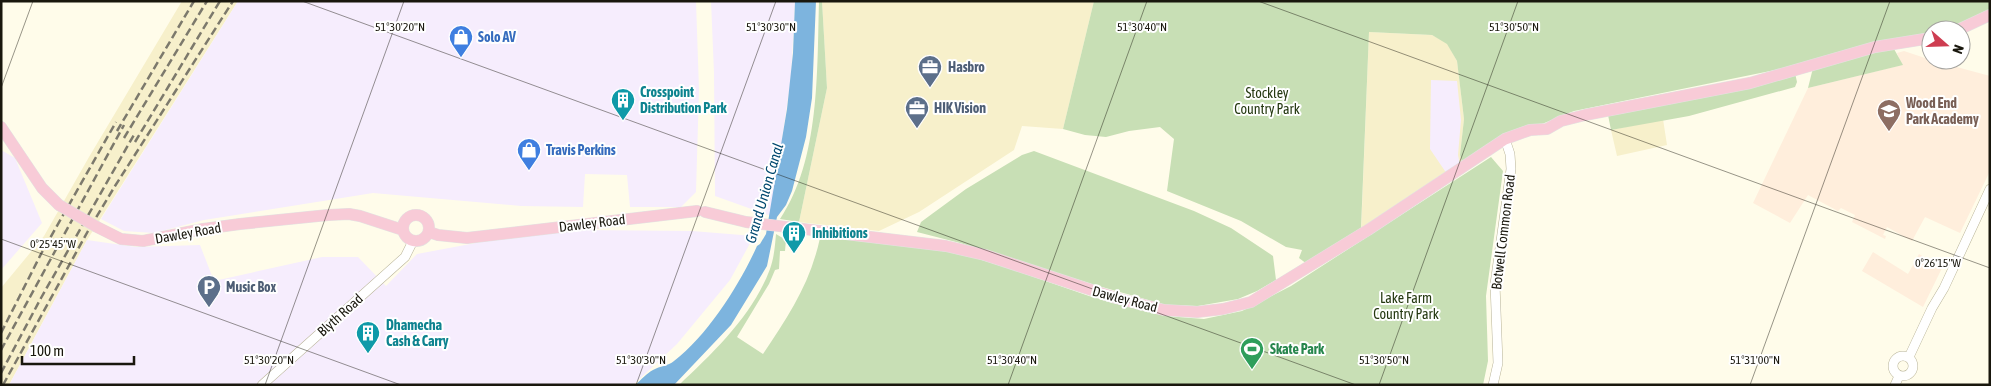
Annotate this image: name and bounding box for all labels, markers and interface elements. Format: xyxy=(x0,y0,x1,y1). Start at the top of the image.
text: 51°30'20"N xyxy=(375,20,425,34)
text: 51°30'30"N xyxy=(746,20,796,34)
text: 51°30'40"N xyxy=(1117,20,1167,34)
text: 51°30'50"N xyxy=(1489,20,1539,34)
north arrow xyxy=(1921,20,1971,70)
shop icon: Solo AV xyxy=(448,24,474,58)
place label: Solo AV xyxy=(478,29,516,45)
text: N xyxy=(1949,43,1967,56)
office icon: Hasbro xyxy=(917,54,943,88)
place label: Hasbro xyxy=(948,59,985,75)
place label: Crosspoint Distribution Park xyxy=(640,84,728,116)
park label: Stockley Country Park xyxy=(1234,85,1300,117)
building icon: Crosspoint Distribution Park xyxy=(610,87,636,121)
office icon: HIK Vision xyxy=(904,95,930,129)
place label: Wood End Park Academy xyxy=(1905,95,1979,127)
school or university icon: Wood End Park Academy xyxy=(1876,98,1902,132)
place label: HIK Vision xyxy=(934,100,986,116)
shop icon: Travis Perkins xyxy=(516,137,542,171)
water label: Grand Union Canal xyxy=(742,141,786,245)
place label: Travis Perkins xyxy=(546,142,616,158)
street label: Botwell Common Road xyxy=(1488,173,1518,291)
street label: Dawley Road xyxy=(558,211,626,235)
street label: Dawley Road xyxy=(154,219,222,247)
building icon: Inhibitions xyxy=(781,220,807,254)
place label: Inhibitions xyxy=(812,225,868,241)
text: 0°25'45"W xyxy=(30,237,76,251)
text: 0°26'15"W xyxy=(1915,256,1961,270)
parking icon: Music Box xyxy=(196,274,222,308)
place label: Music Box xyxy=(226,279,276,295)
street label: Dawley Road xyxy=(1091,283,1159,315)
park label: Lake Farm Country Park xyxy=(1373,290,1439,322)
street label: Blyth Road xyxy=(314,291,366,339)
place label: Dhamecha Cash & Carry xyxy=(386,317,449,349)
building icon: Dhamecha Cash & Carry xyxy=(355,320,381,354)
scale bar xyxy=(22,334,135,366)
sports icon: Skate Park xyxy=(1239,336,1265,370)
place label: Skate Park xyxy=(1270,341,1325,357)
text: 100 m xyxy=(30,342,64,359)
text: 51°30'20"N xyxy=(244,353,294,367)
text: 51°30'30"N xyxy=(616,353,666,367)
text: 51°30'40"N xyxy=(987,353,1037,367)
text: 51°30'50"N xyxy=(1359,353,1409,367)
text: 51°31'00"N xyxy=(1730,353,1780,367)

